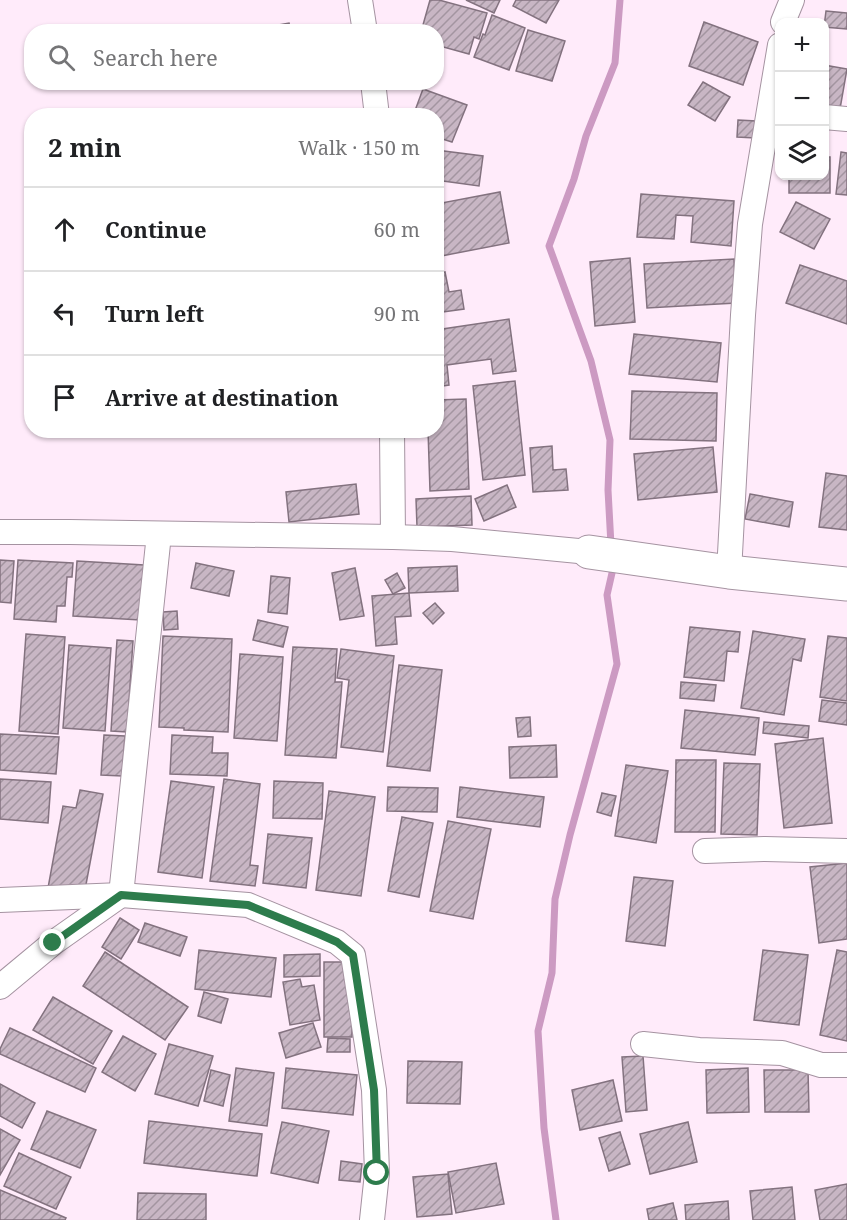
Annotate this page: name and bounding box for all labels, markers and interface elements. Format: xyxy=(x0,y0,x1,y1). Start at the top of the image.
map controls xyxy=(775,18,829,180)
button: + xyxy=(775,18,829,72)
search box xyxy=(24,24,444,90)
icon: search xyxy=(45,41,78,74)
text: Search here xyxy=(93,42,218,72)
button: − xyxy=(775,72,829,126)
button: layers xyxy=(775,126,829,180)
text: 2 min xyxy=(48,129,122,165)
text: Walk · 150 m xyxy=(298,134,420,161)
icon: ahead xyxy=(48,213,81,246)
text: Continue xyxy=(105,214,207,244)
text: 60 m xyxy=(374,216,420,243)
icon: left xyxy=(48,297,81,330)
text: Turn left xyxy=(105,298,204,328)
text: 90 m xyxy=(374,300,420,327)
icon: arrive xyxy=(48,381,81,414)
text: Arrive at destination xyxy=(105,382,339,412)
route end xyxy=(39,929,65,955)
route start xyxy=(363,1159,389,1185)

